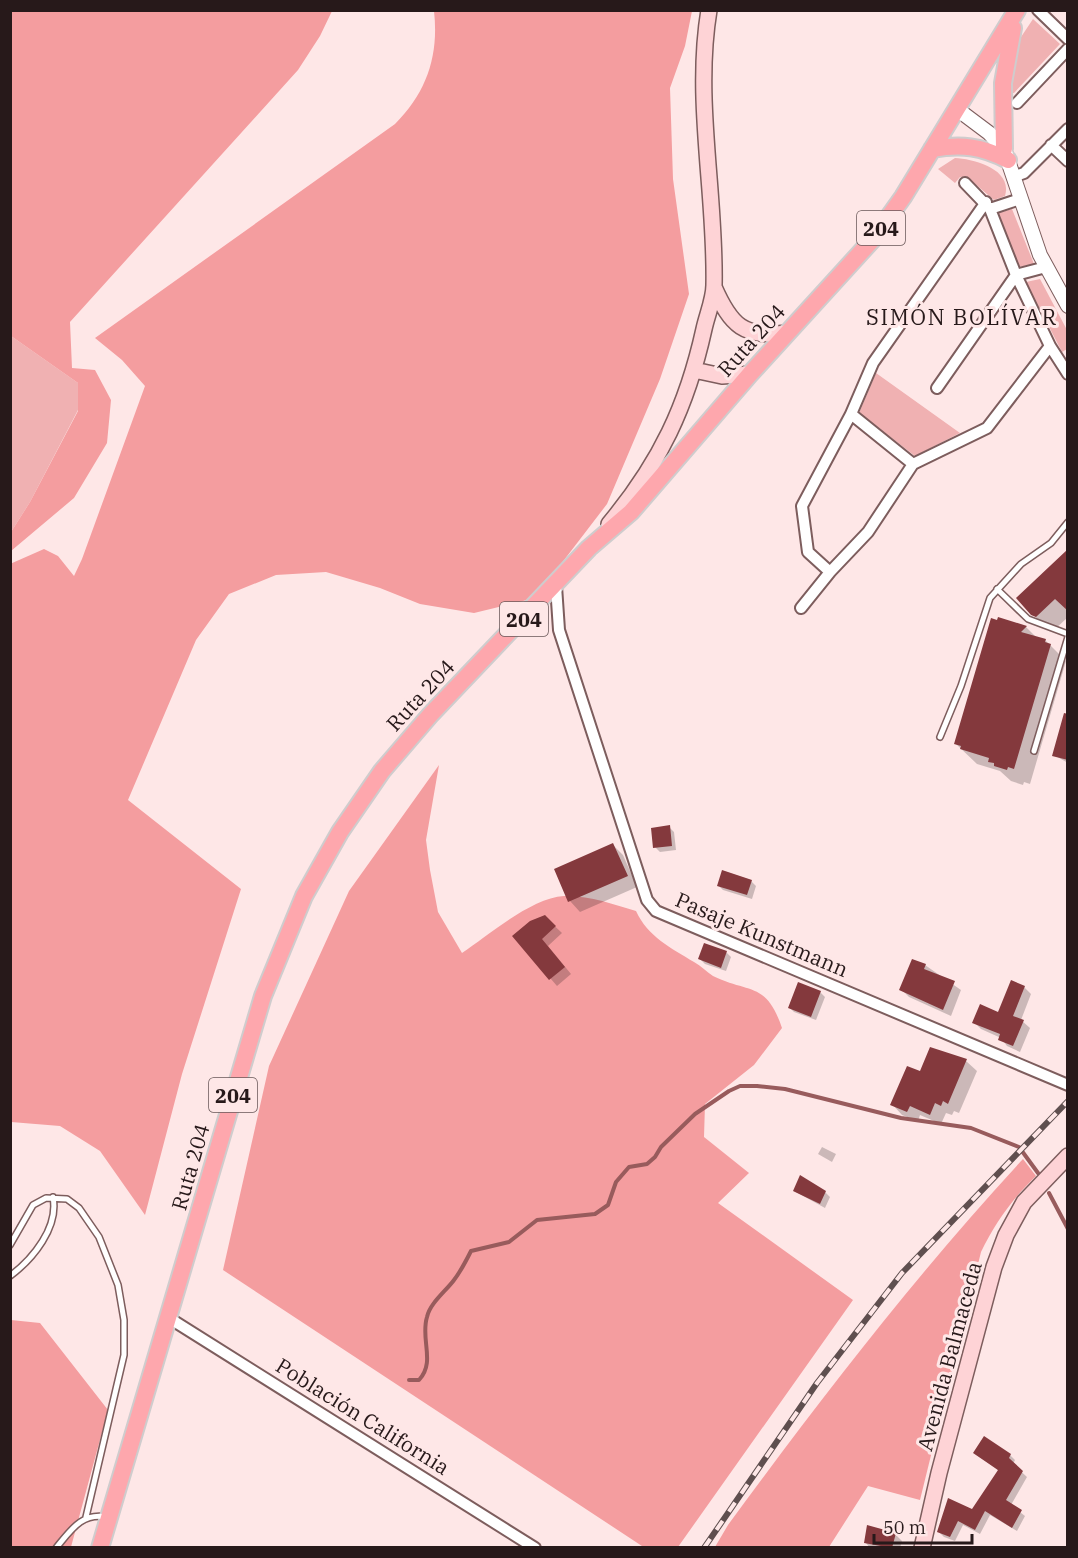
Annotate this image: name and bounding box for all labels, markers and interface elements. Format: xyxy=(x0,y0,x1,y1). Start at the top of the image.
road number: 204 xyxy=(857,211,905,245)
street label: Ruta 204 xyxy=(711,298,791,382)
district label: SIMÓN BOLÍVAR xyxy=(866,302,1058,331)
road number: 204 xyxy=(500,602,548,636)
street label: Ruta 204 xyxy=(380,653,460,737)
street label: Pasaje Kunstmann xyxy=(671,885,853,983)
road number: 204 xyxy=(209,1078,257,1112)
street label: Ruta 204 xyxy=(164,1121,216,1213)
street label: Avenida Balmaceda xyxy=(910,1258,988,1454)
street label: Población California xyxy=(271,1351,455,1481)
scale bar xyxy=(874,1507,972,1545)
text: 50 m xyxy=(883,1516,926,1539)

